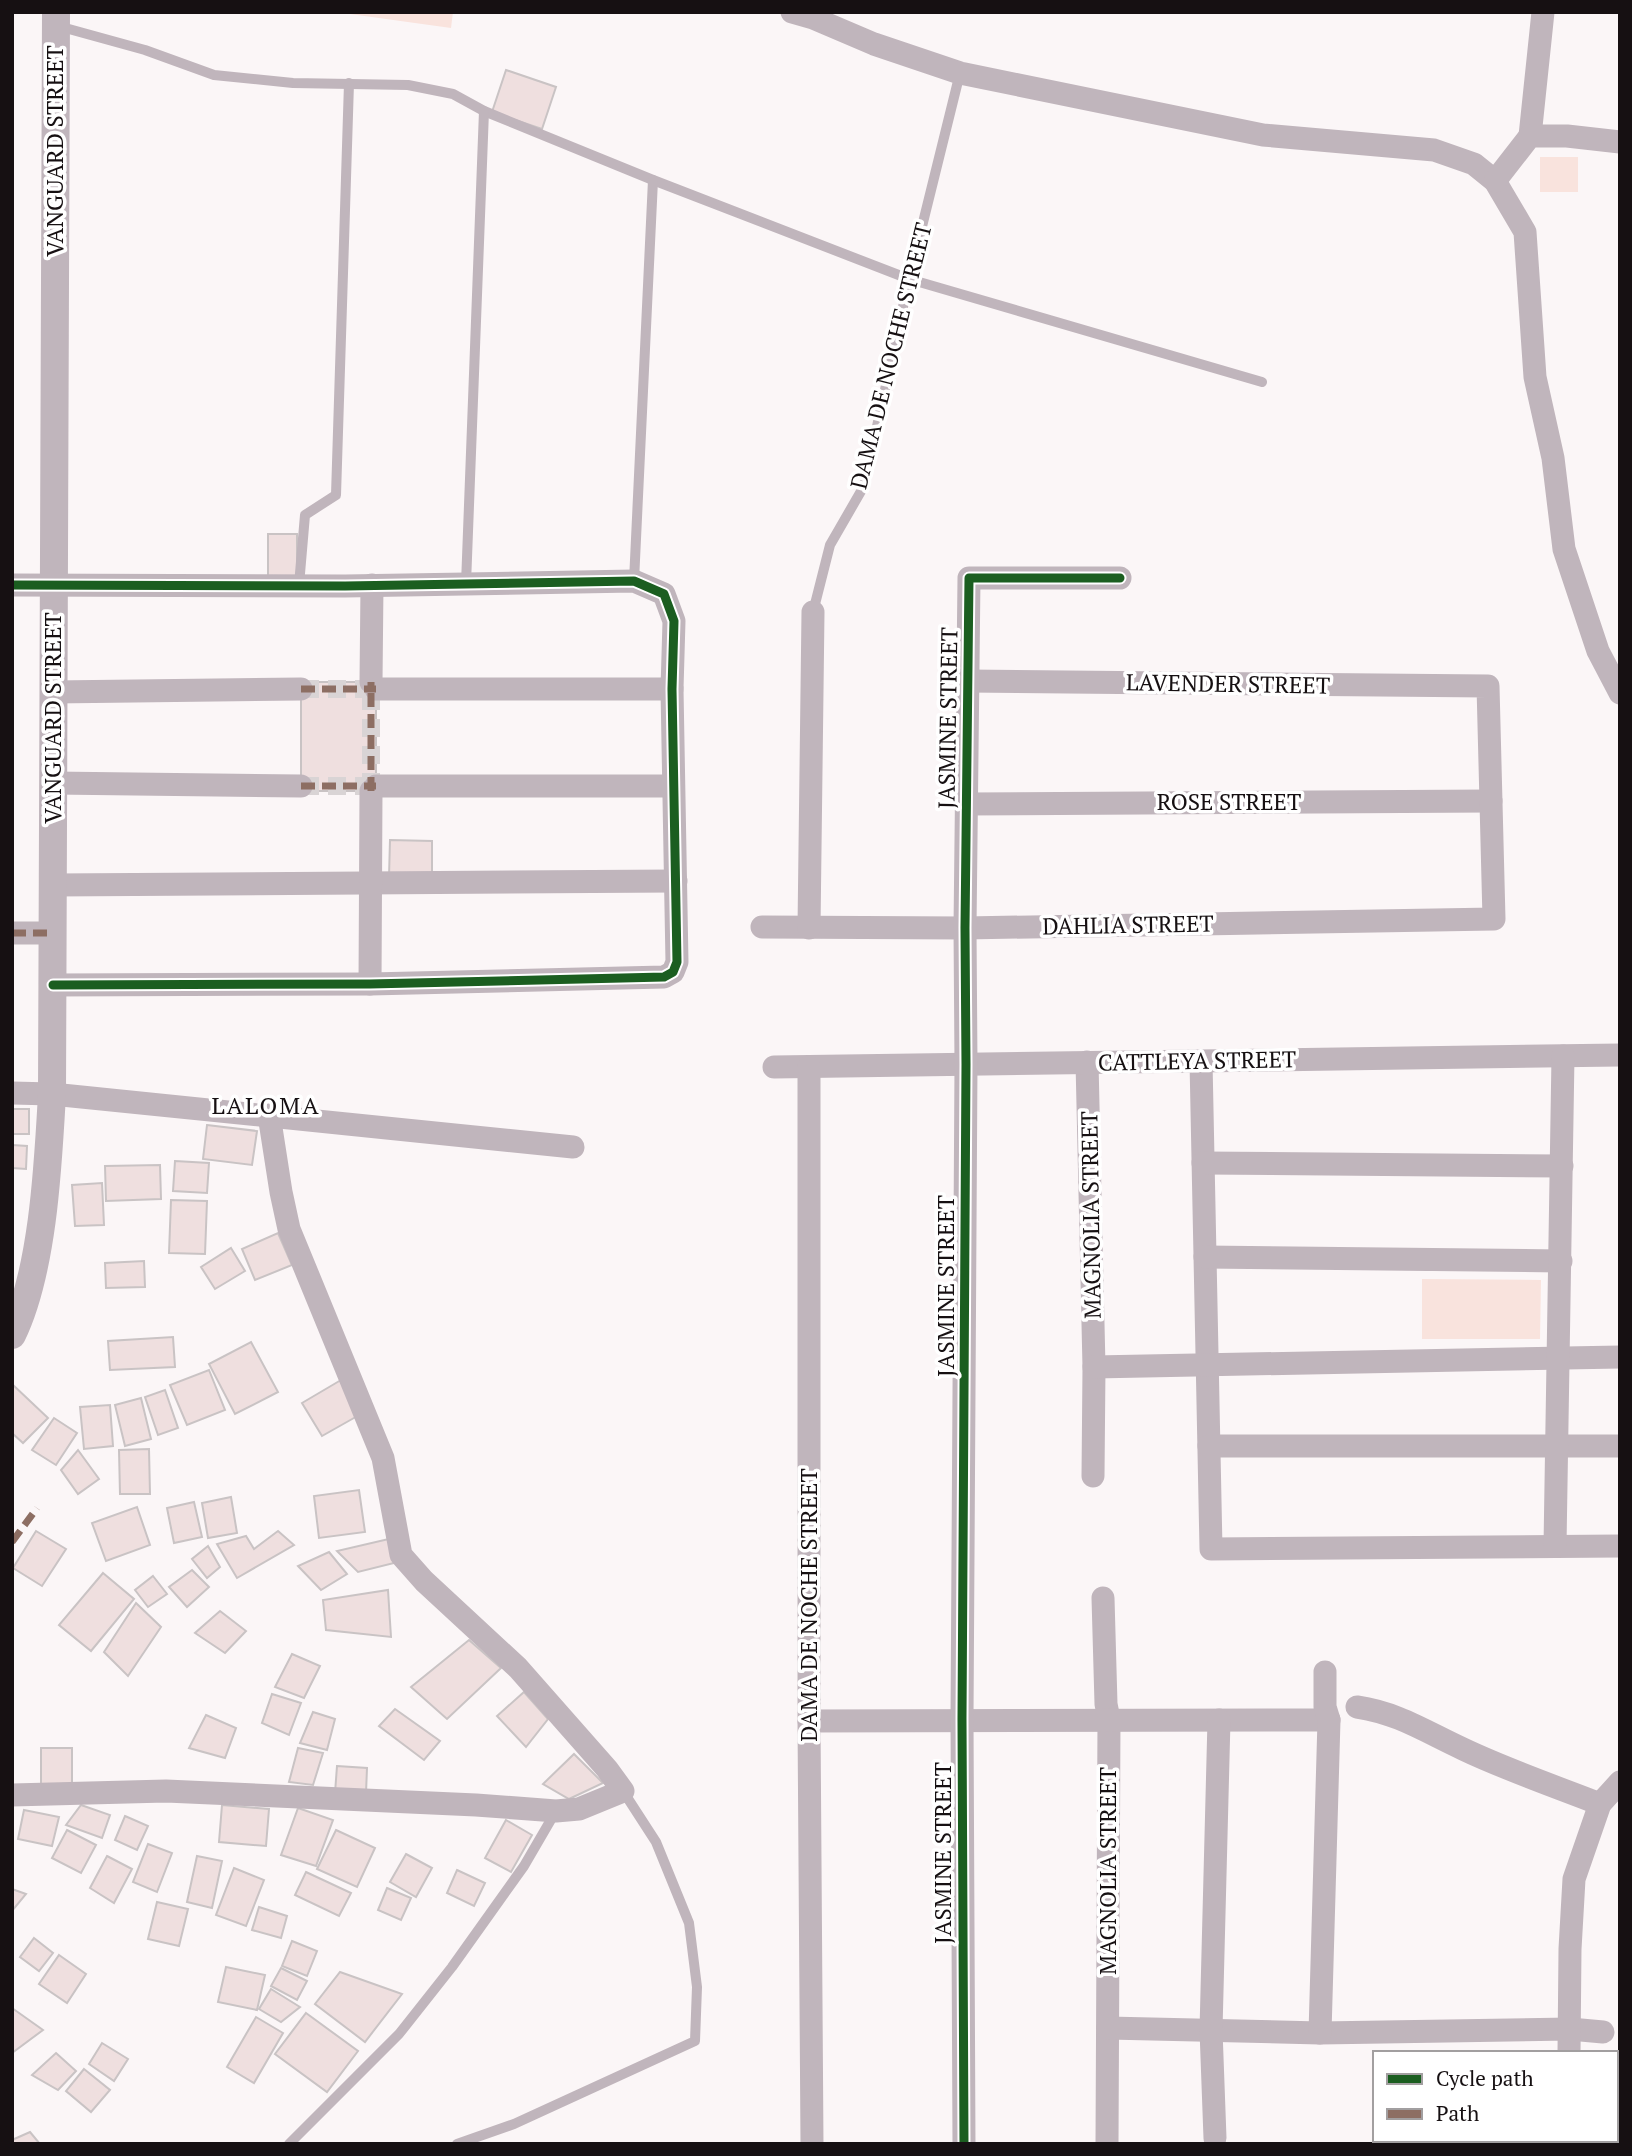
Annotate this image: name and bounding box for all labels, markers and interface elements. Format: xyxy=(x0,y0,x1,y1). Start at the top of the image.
street label: VANGUARD STREET xyxy=(39,45,70,257)
street label: DAMA DE NOCHE STREET xyxy=(842,219,939,492)
street label: VANGUARD STREET xyxy=(37,612,68,824)
street label: JASMINE STREET xyxy=(930,627,965,809)
street label: LAVENDER STREET xyxy=(1126,666,1330,701)
street label: ROSE STREET xyxy=(1157,786,1301,817)
street label: DAHLIA STREET xyxy=(1042,908,1214,941)
street label: CATTLEYA STREET xyxy=(1098,1043,1296,1078)
district label: LALOMA xyxy=(211,1089,321,1121)
street label: MAGNOLIA STREET xyxy=(1073,1111,1108,1319)
street label: JASMINE STREET xyxy=(930,1195,961,1377)
street label: DAMA DE NOCHE STREET xyxy=(793,1468,824,1742)
street label: JASMINE STREET xyxy=(927,1762,958,1944)
street label: MAGNOLIA STREET xyxy=(1092,1767,1123,1975)
legend xyxy=(1373,2051,1618,2142)
text: Cycle path xyxy=(1436,2064,1534,2092)
text: Path xyxy=(1436,2099,1479,2127)

